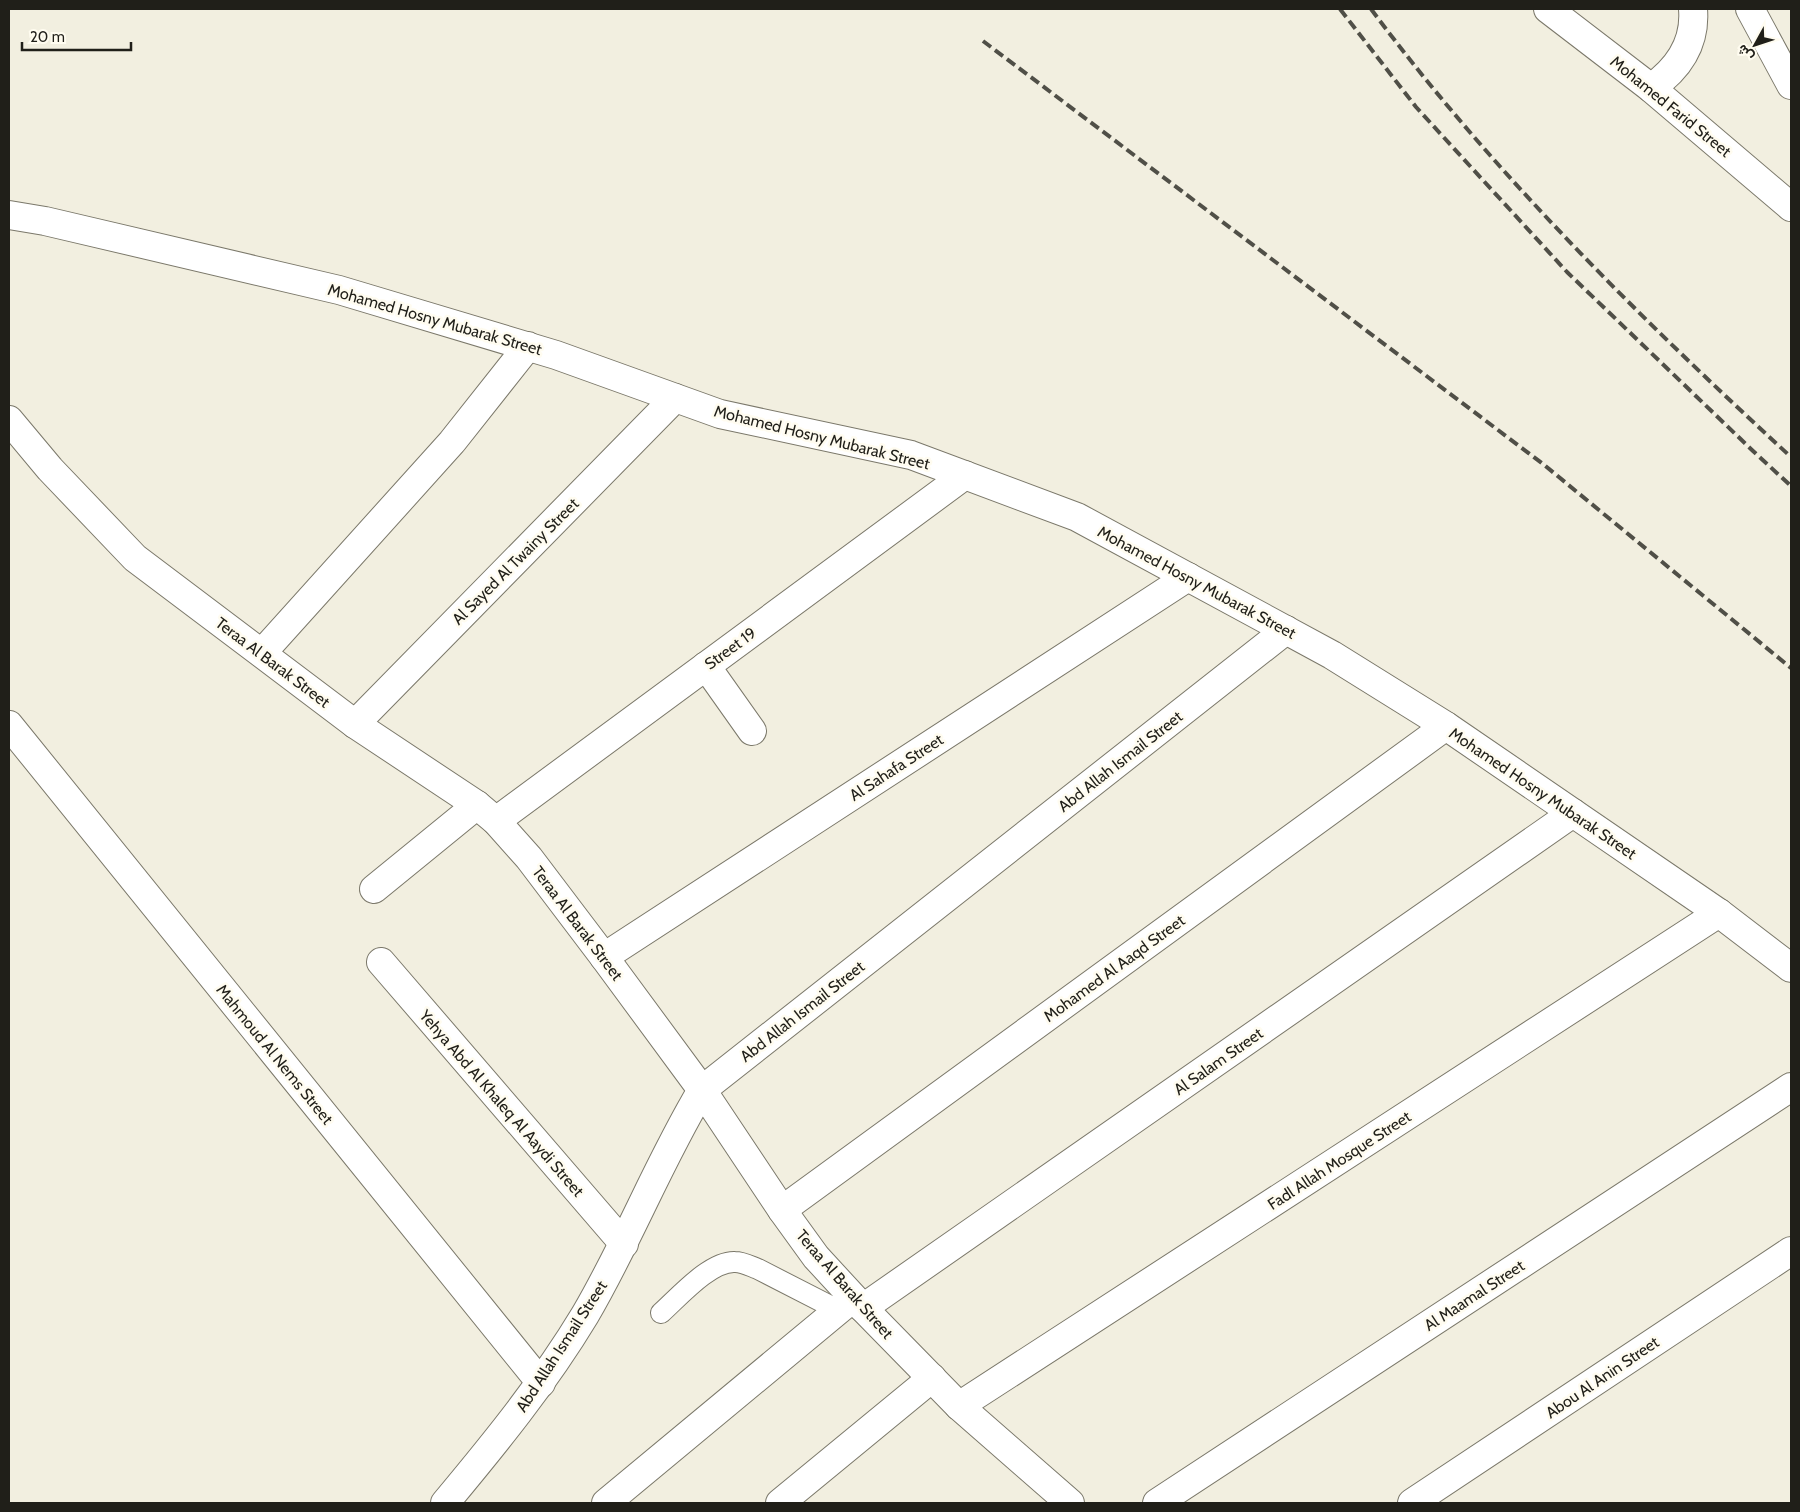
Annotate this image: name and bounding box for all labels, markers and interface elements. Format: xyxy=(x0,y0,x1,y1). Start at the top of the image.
scale bar xyxy=(22,20,131,52)
north arrow xyxy=(1730,20,1780,70)
text: 20 m xyxy=(30,28,65,46)
text: ش xyxy=(1733,41,1757,66)
street label: Mohamed Farid Street xyxy=(1606,52,1735,161)
street label: Mohamed Hosny Mubarak Street xyxy=(326,280,545,359)
street label: Mohamed Hosny Mubarak Street xyxy=(712,401,932,474)
street label: Al Sayed Al Twainy Street xyxy=(448,494,583,629)
street label: Mohamed Hosny Mubarak Street xyxy=(1094,522,1300,643)
street label: Teraa Al Barak Street xyxy=(212,613,334,712)
street label: Street 19 xyxy=(701,623,760,673)
street label: Abd Allah Ismail Street xyxy=(1054,707,1187,816)
street label: Mohamed Hosny Mubarak Street xyxy=(1445,724,1640,864)
street label: Al Sahafa Street xyxy=(846,730,947,805)
street label: Teraa Al Barak Street xyxy=(528,862,627,985)
street label: Mohamed Al Aaqd Street xyxy=(1040,910,1189,1026)
street label: Abd Allah Ismail Street xyxy=(736,957,869,1066)
street label: Mahmoud Al Nems Street xyxy=(212,980,337,1129)
street label: Yehya Abd Al Khaleq Al Aaydi Street xyxy=(415,1005,588,1201)
street label: Al Salam Street xyxy=(1170,1023,1267,1099)
street label: Fadl Allah Mosque Street xyxy=(1264,1107,1415,1214)
street label: Teraa Al Barak Street xyxy=(792,1226,898,1343)
street label: Al Maamal Street xyxy=(1421,1256,1528,1335)
street label: Abd Allah Ismail Street xyxy=(512,1277,611,1415)
street label: Abou Al Anin Street xyxy=(1542,1332,1663,1422)

